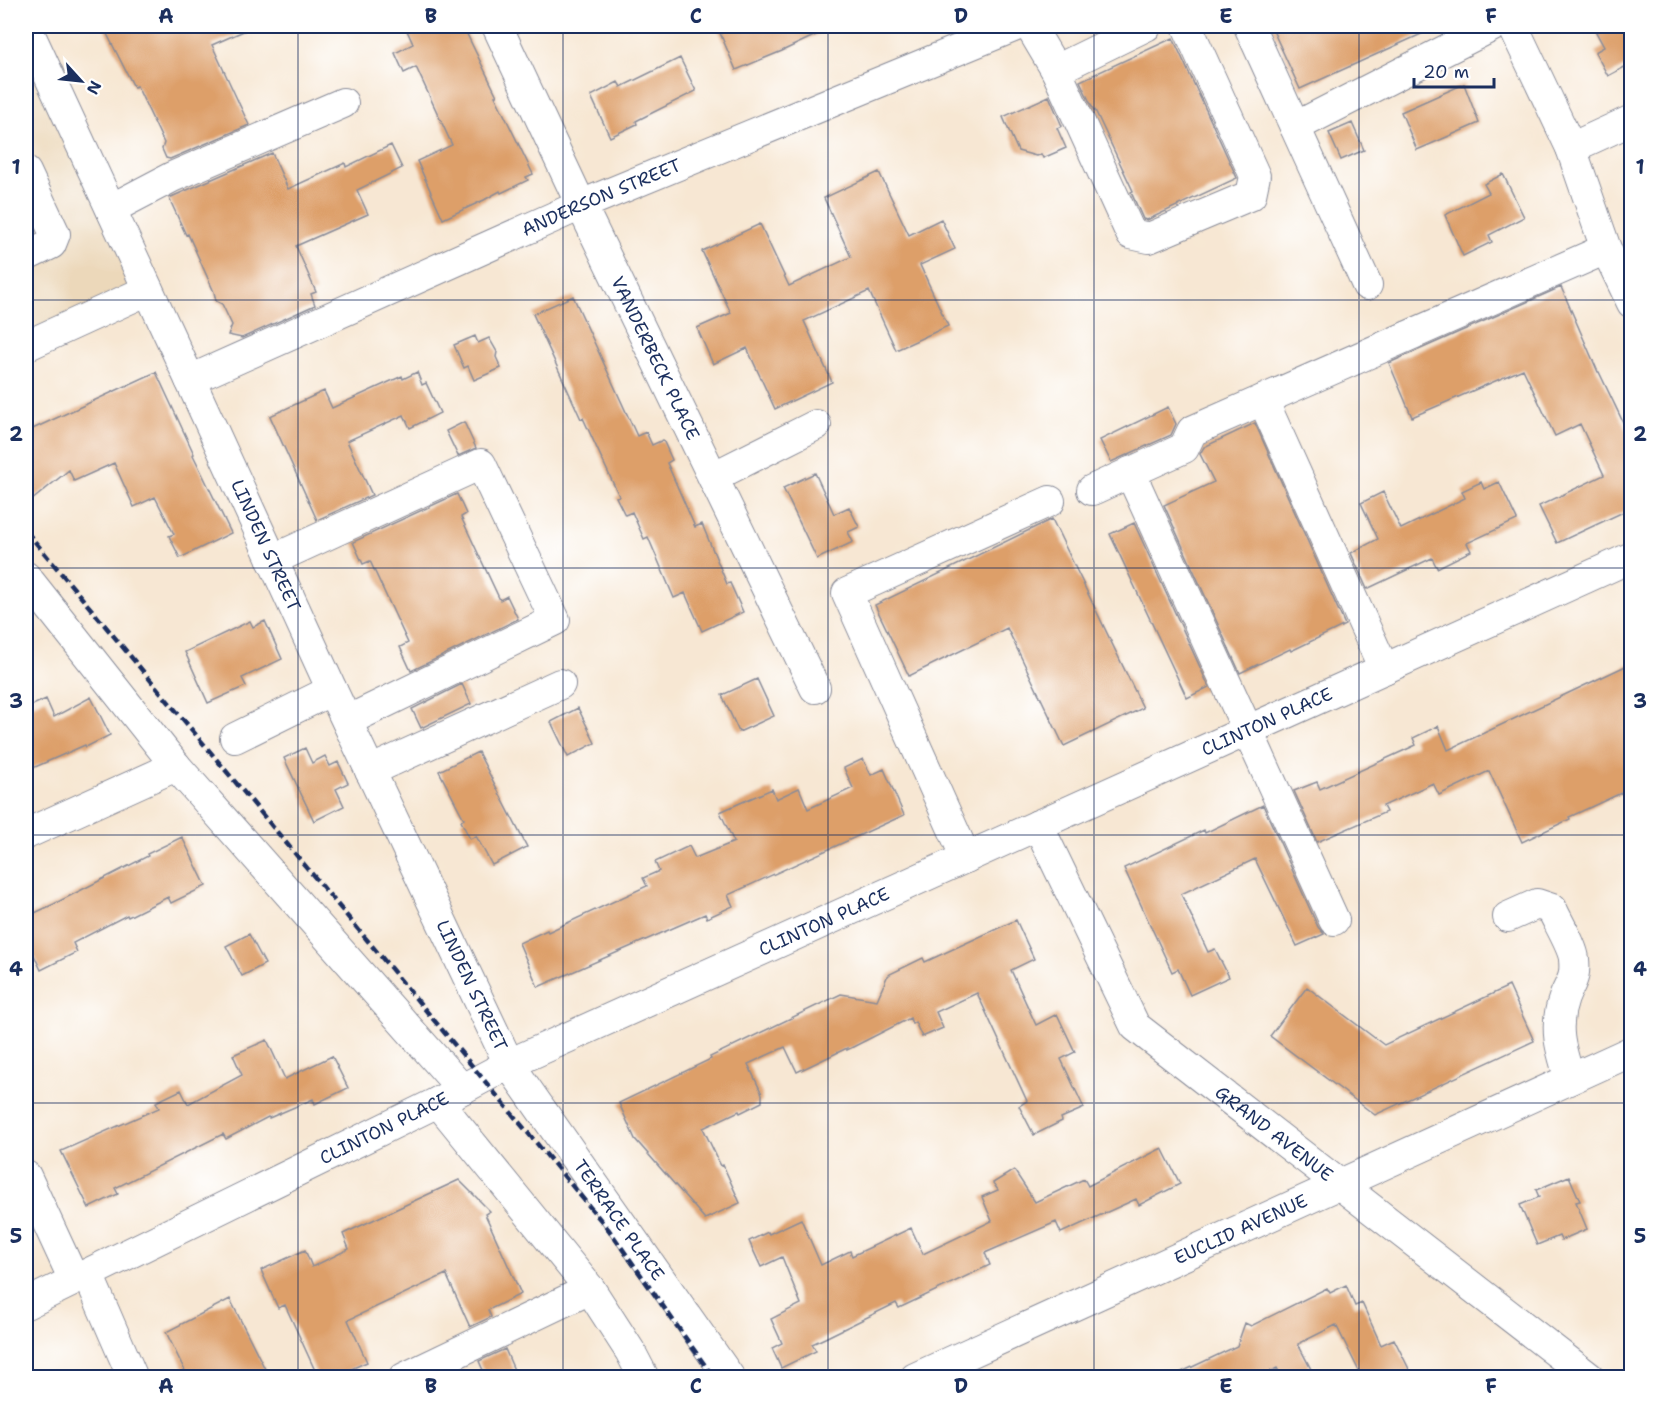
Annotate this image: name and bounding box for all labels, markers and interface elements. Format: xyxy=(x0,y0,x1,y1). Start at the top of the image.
text: A xyxy=(158,3,174,29)
text: B xyxy=(425,3,437,29)
text: C xyxy=(690,3,702,29)
text: D xyxy=(954,3,968,29)
text: E xyxy=(1219,3,1233,29)
text: F xyxy=(1485,3,1497,29)
north arrow xyxy=(51,51,111,111)
scale bar xyxy=(1414,51,1494,89)
text: 20 m xyxy=(1423,60,1469,84)
text: N xyxy=(82,77,106,98)
street label: ANDERSON STREET xyxy=(518,153,685,242)
text: 1 xyxy=(11,154,21,180)
text: 1 xyxy=(1635,154,1645,180)
street label: VANDERBECK PLACE xyxy=(605,272,705,444)
text: 2 xyxy=(9,421,23,447)
text: 2 xyxy=(1633,421,1647,447)
street label: LINDEN STREET xyxy=(225,476,306,615)
street label: CLINTON PLACE xyxy=(1198,682,1336,762)
text: 3 xyxy=(9,688,23,714)
text: 3 xyxy=(1633,688,1647,714)
street label: CLINTON PLACE xyxy=(755,882,893,962)
street label: LINDEN STREET xyxy=(431,916,513,1055)
text: 4 xyxy=(9,956,23,982)
text: 4 xyxy=(1633,956,1647,982)
street label: GRAND AVENUE xyxy=(1210,1080,1338,1187)
street label: CLINTON PLACE xyxy=(316,1086,453,1170)
street label: TERRACE PLACE xyxy=(568,1155,670,1286)
street label: EUCLID AVENUE xyxy=(1170,1189,1311,1270)
text: 5 xyxy=(10,1223,22,1249)
text: 5 xyxy=(1634,1223,1646,1249)
text: A xyxy=(158,1373,174,1399)
text: B xyxy=(425,1373,437,1399)
text: C xyxy=(690,1373,702,1399)
text: D xyxy=(954,1373,968,1399)
text: E xyxy=(1219,1373,1233,1399)
text: F xyxy=(1485,1373,1497,1399)

